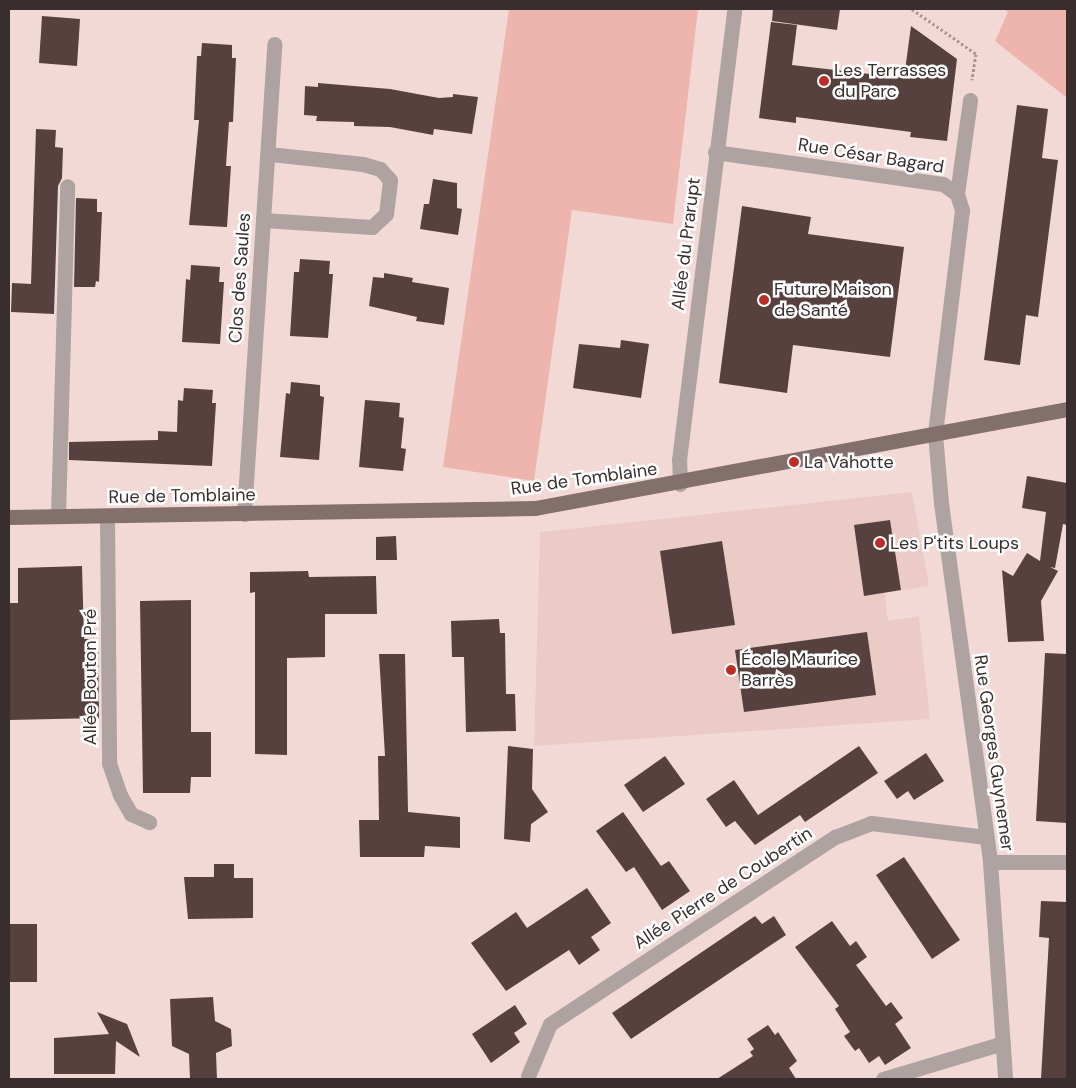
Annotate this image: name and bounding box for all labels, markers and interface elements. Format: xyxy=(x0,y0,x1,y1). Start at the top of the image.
place label: Les Terrasses du Parc xyxy=(834,60,946,102)
marker: Les Terrasses du Parc xyxy=(818,75,830,87)
street label: Rue César Bagard xyxy=(796,134,946,178)
street label: Allée du Prarupt xyxy=(667,176,705,312)
street label: Clos des Saules xyxy=(225,212,255,344)
place label: Future Maison de Santé xyxy=(774,279,892,322)
marker: Future Maison de Santé xyxy=(758,294,770,306)
place label: La Vahotte xyxy=(804,451,894,473)
marker: La Vahotte xyxy=(788,456,800,468)
street label: Rue de Tomblaine xyxy=(509,458,659,500)
street label: Rue de Tomblaine xyxy=(108,484,256,508)
place label: Les P'tits Loups xyxy=(890,532,1019,554)
marker: Les P'tits Loups xyxy=(874,537,886,549)
street label: Allée Bouton Pré xyxy=(79,609,101,745)
place label: École Maurice Barrès xyxy=(741,649,858,692)
street label: Rue Georges Guynemer xyxy=(970,653,1018,853)
marker: École Maurice Barrès xyxy=(725,664,737,676)
street label: Allée Pierre de Coubertin xyxy=(630,822,816,954)

